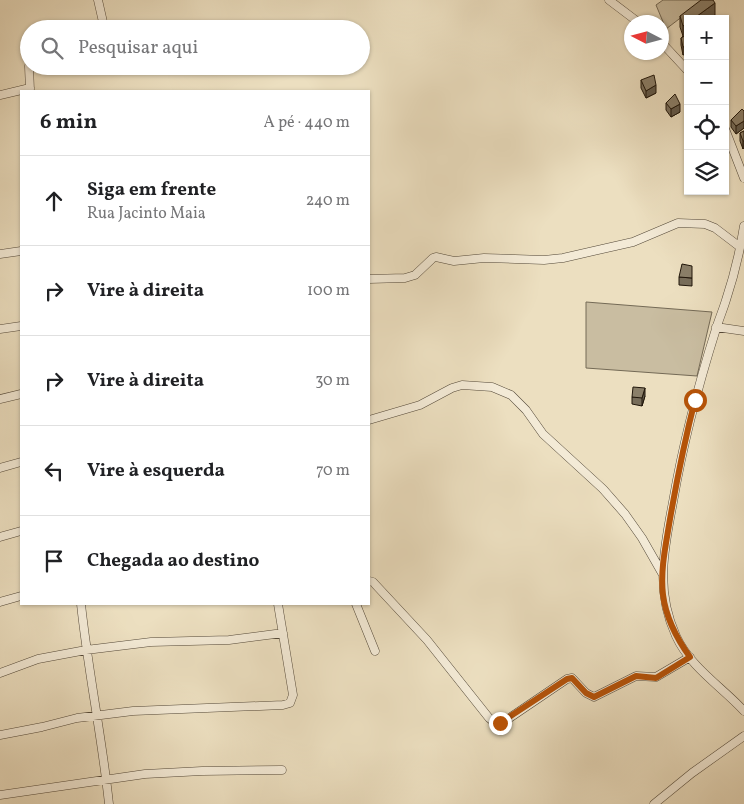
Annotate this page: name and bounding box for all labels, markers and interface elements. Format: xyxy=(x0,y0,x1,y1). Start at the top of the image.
north arrow xyxy=(624,15,669,60)
map controls xyxy=(684,15,729,195)
button: + xyxy=(684,15,729,60)
search box xyxy=(20,20,370,75)
icon: search xyxy=(38,34,66,62)
text: Pesquisar aqui xyxy=(78,35,198,61)
button: − xyxy=(684,60,729,105)
button: locate xyxy=(684,105,729,150)
text: 6 min xyxy=(40,108,97,137)
text: A pé · 440 m xyxy=(263,112,350,134)
button: layers xyxy=(684,150,729,195)
text: Siga em frente xyxy=(87,177,216,203)
icon: ahead xyxy=(40,187,68,215)
text: 240 m xyxy=(306,190,350,212)
text: Rua Jacinto Maia xyxy=(87,203,206,225)
icon: right xyxy=(40,277,68,305)
text: Vire à direita xyxy=(87,278,204,304)
text: 100 m xyxy=(307,280,350,302)
icon: right xyxy=(40,367,68,395)
text: Vire à direita xyxy=(87,368,204,394)
text: 30 m xyxy=(315,370,350,392)
route start xyxy=(684,389,707,412)
icon: left xyxy=(40,457,68,485)
text: Vire à esquerda xyxy=(87,458,225,484)
text: 70 m xyxy=(316,460,350,482)
icon: arrive xyxy=(40,547,68,575)
text: Chegada ao destino xyxy=(87,548,259,574)
route end xyxy=(489,712,512,735)

